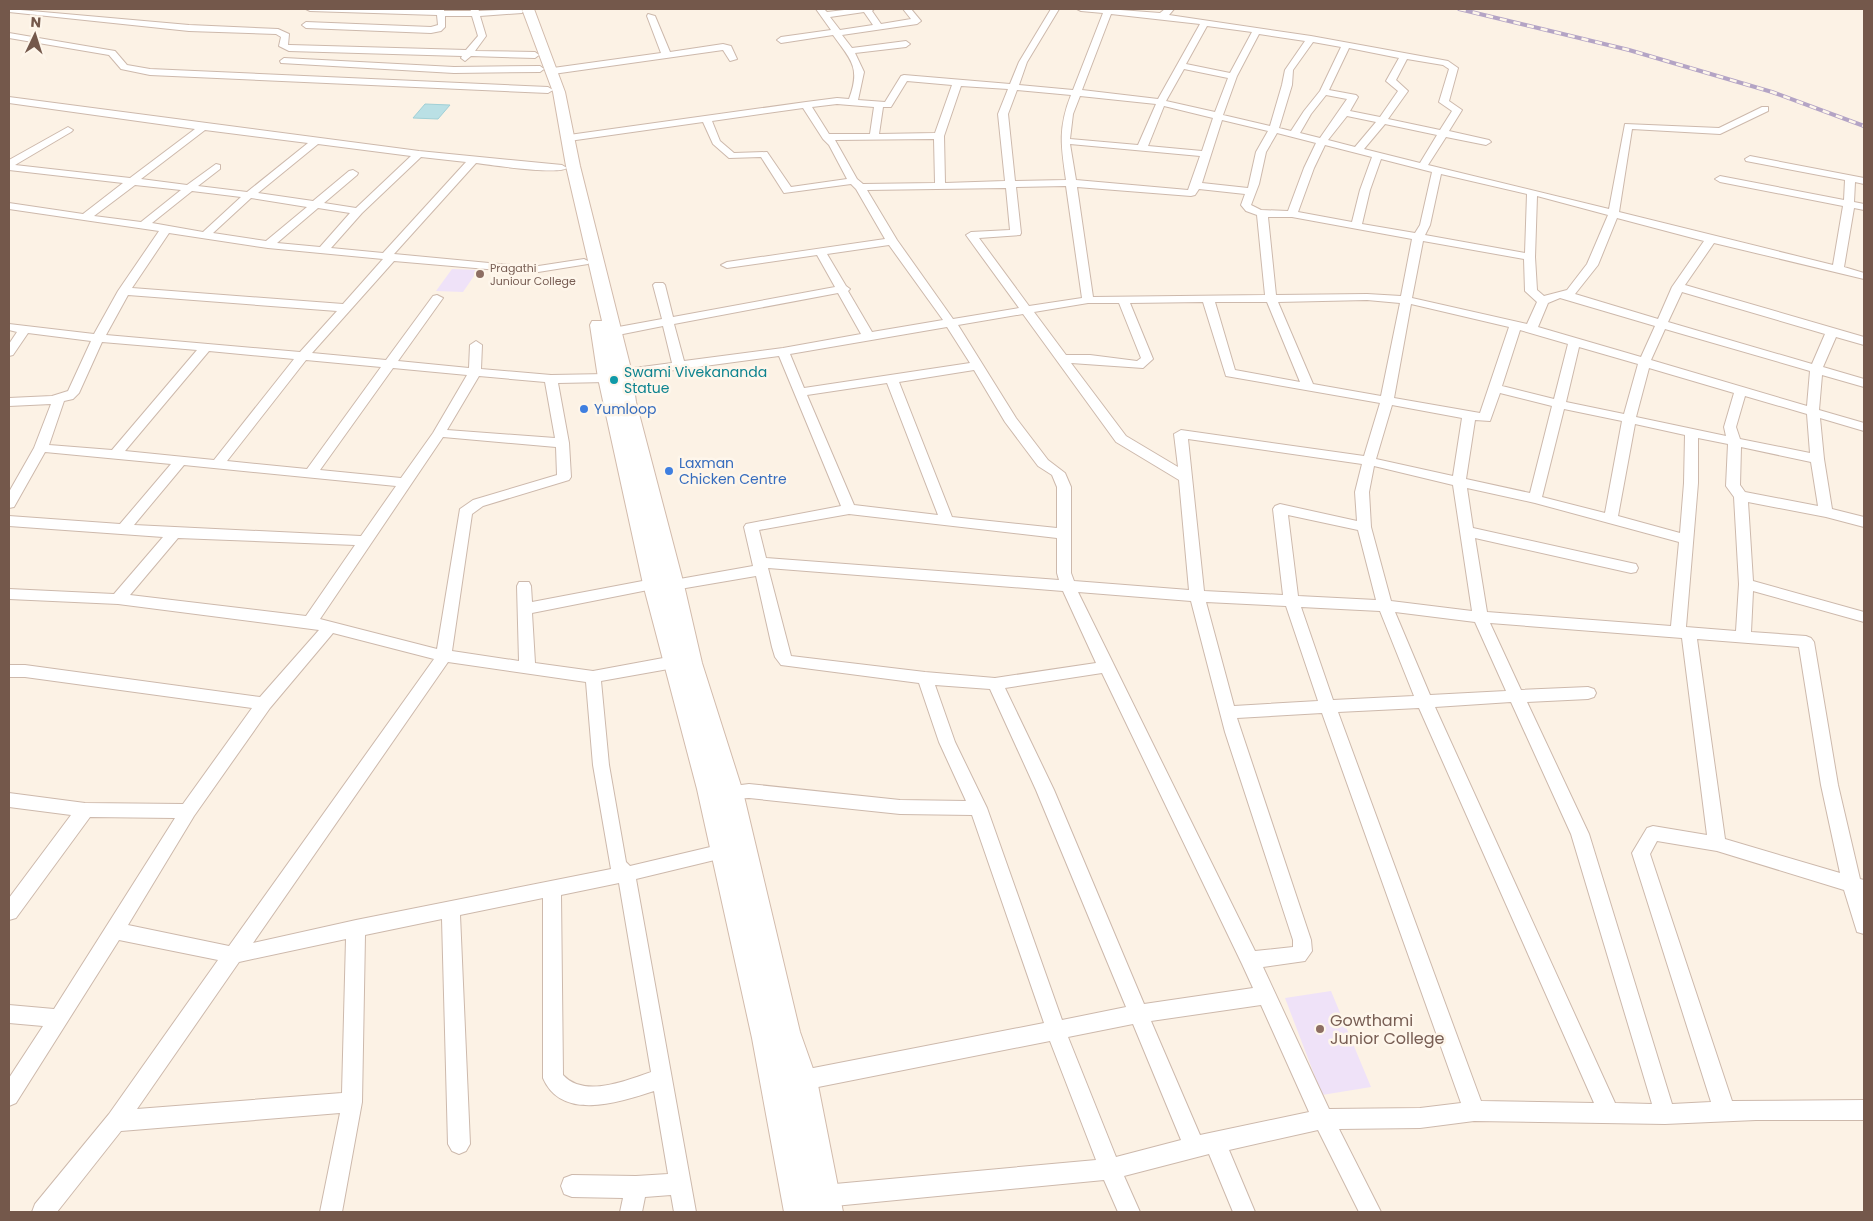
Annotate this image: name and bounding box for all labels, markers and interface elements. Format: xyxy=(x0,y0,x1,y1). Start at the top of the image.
north arrow xyxy=(10,10,60,60)
text: N xyxy=(30,12,42,32)
place label: Pragathi Juniour College xyxy=(490,260,576,289)
marker: Pragathi Juniour College xyxy=(474,268,486,280)
place label: Swami Vivekananda Statue xyxy=(624,362,767,398)
marker: Swami Vivekananda Statue xyxy=(608,374,620,386)
place label: Yumloop xyxy=(594,399,656,419)
marker: Yumloop xyxy=(578,403,590,415)
place label: Laxman Chicken Centre xyxy=(679,453,787,489)
marker: Laxman Chicken Centre xyxy=(663,465,675,477)
place label: Gowthami Junior College xyxy=(1330,1009,1445,1050)
marker: Gowthami Junior College xyxy=(1314,1023,1326,1035)

